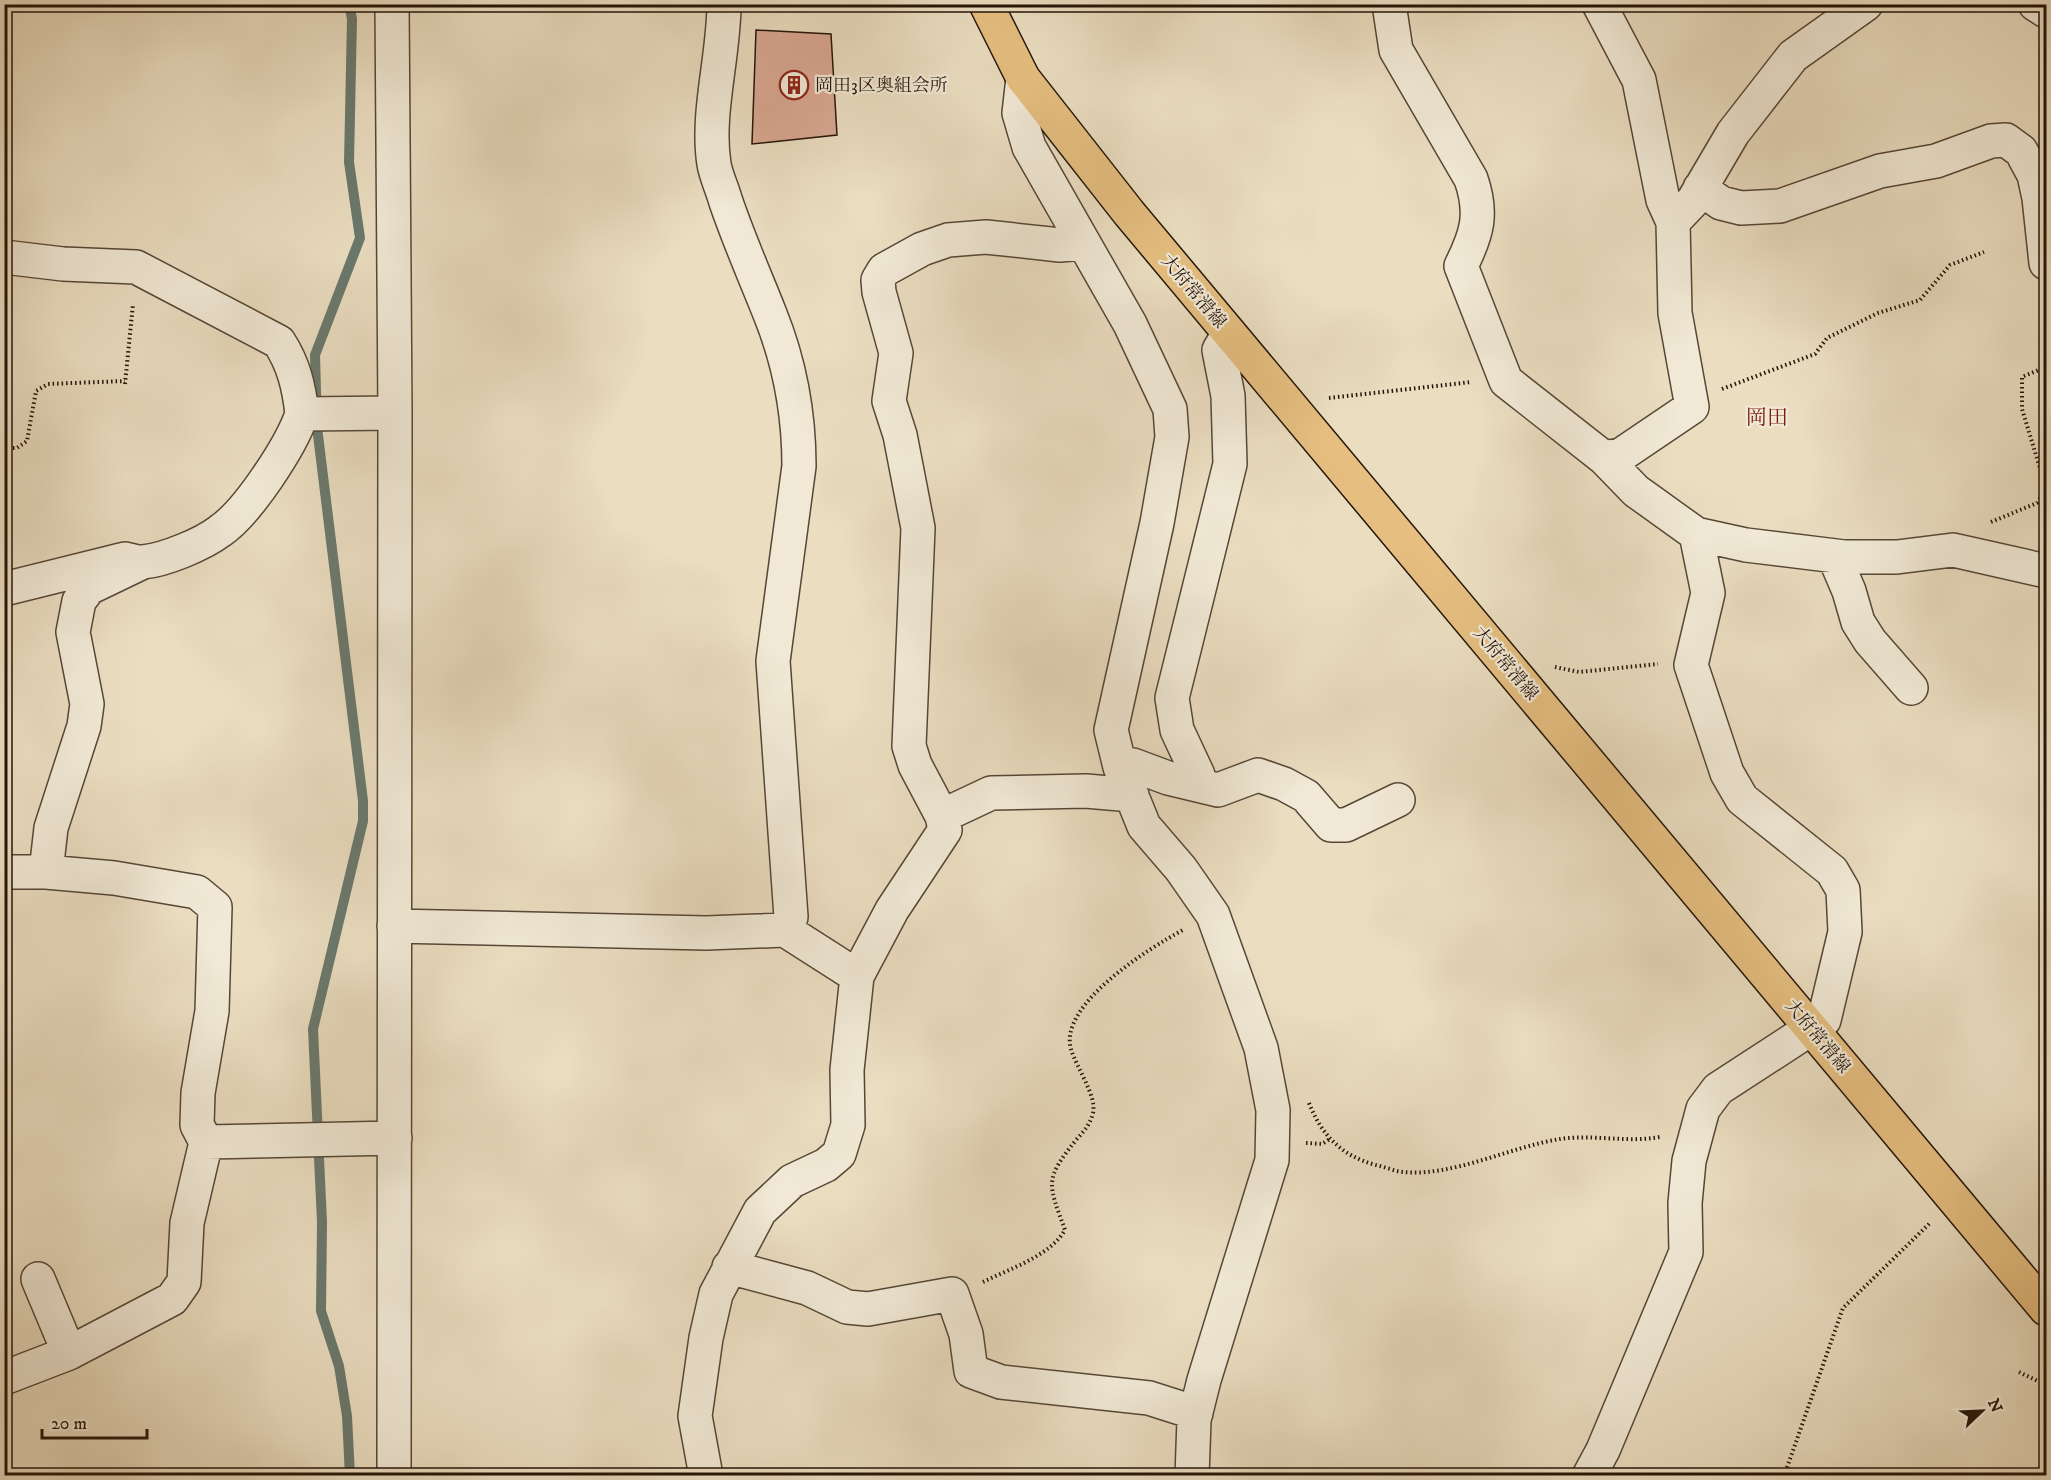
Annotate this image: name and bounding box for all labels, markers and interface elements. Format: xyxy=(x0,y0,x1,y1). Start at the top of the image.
building icon: 岡田3区奥組会所 xyxy=(778,69,810,101)
place label: 岡田3区奥組会所 xyxy=(815,75,948,97)
street label: 大府常滑線 xyxy=(1156,250,1231,333)
district label: 岡田 xyxy=(1746,405,1788,431)
street label: 大府常滑線 xyxy=(1468,622,1543,705)
street label: 大府常滑線 xyxy=(1780,995,1855,1078)
north arrow xyxy=(1952,1381,2012,1441)
text: N xyxy=(1983,1396,2007,1415)
scale bar xyxy=(42,1402,147,1440)
text: 20 m xyxy=(51,1413,87,1435)

